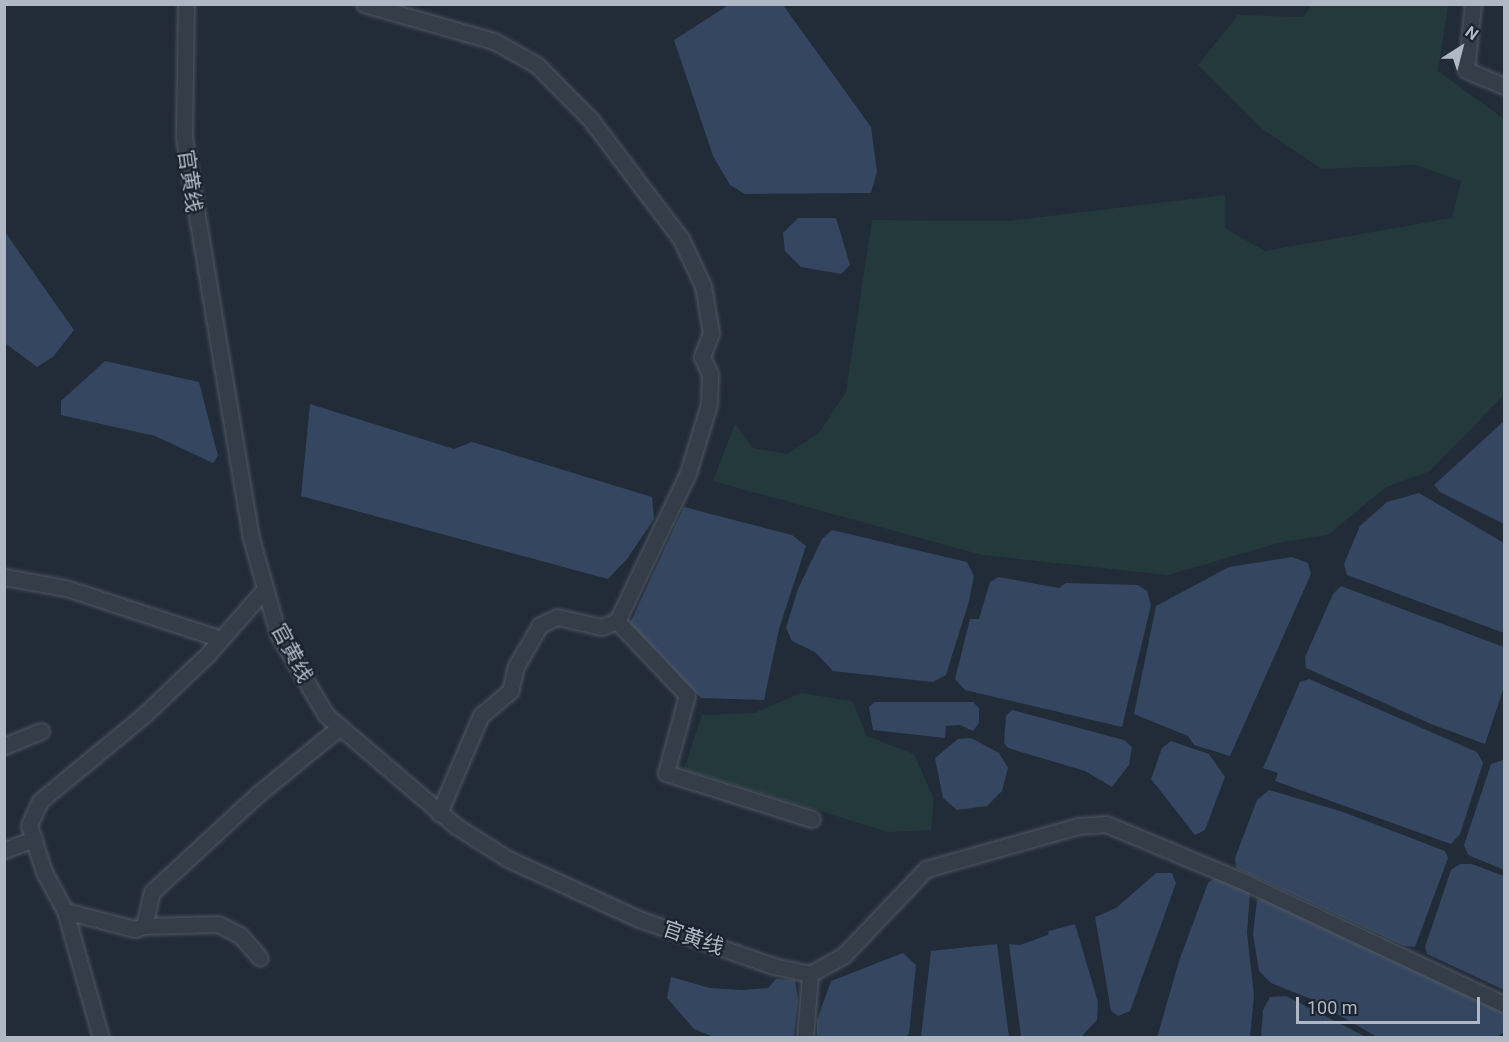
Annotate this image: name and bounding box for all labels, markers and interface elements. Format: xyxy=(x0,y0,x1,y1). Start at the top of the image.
north arrow xyxy=(1431,18,1491,78)
text: N xyxy=(1462,22,1482,44)
street label: 官黄线 xyxy=(173,148,207,214)
street label: 官黄线 xyxy=(266,619,318,687)
street label: 官黄线 xyxy=(659,916,727,960)
scale bar xyxy=(1299,985,1484,1023)
text: 100 m xyxy=(1307,997,1358,1018)

